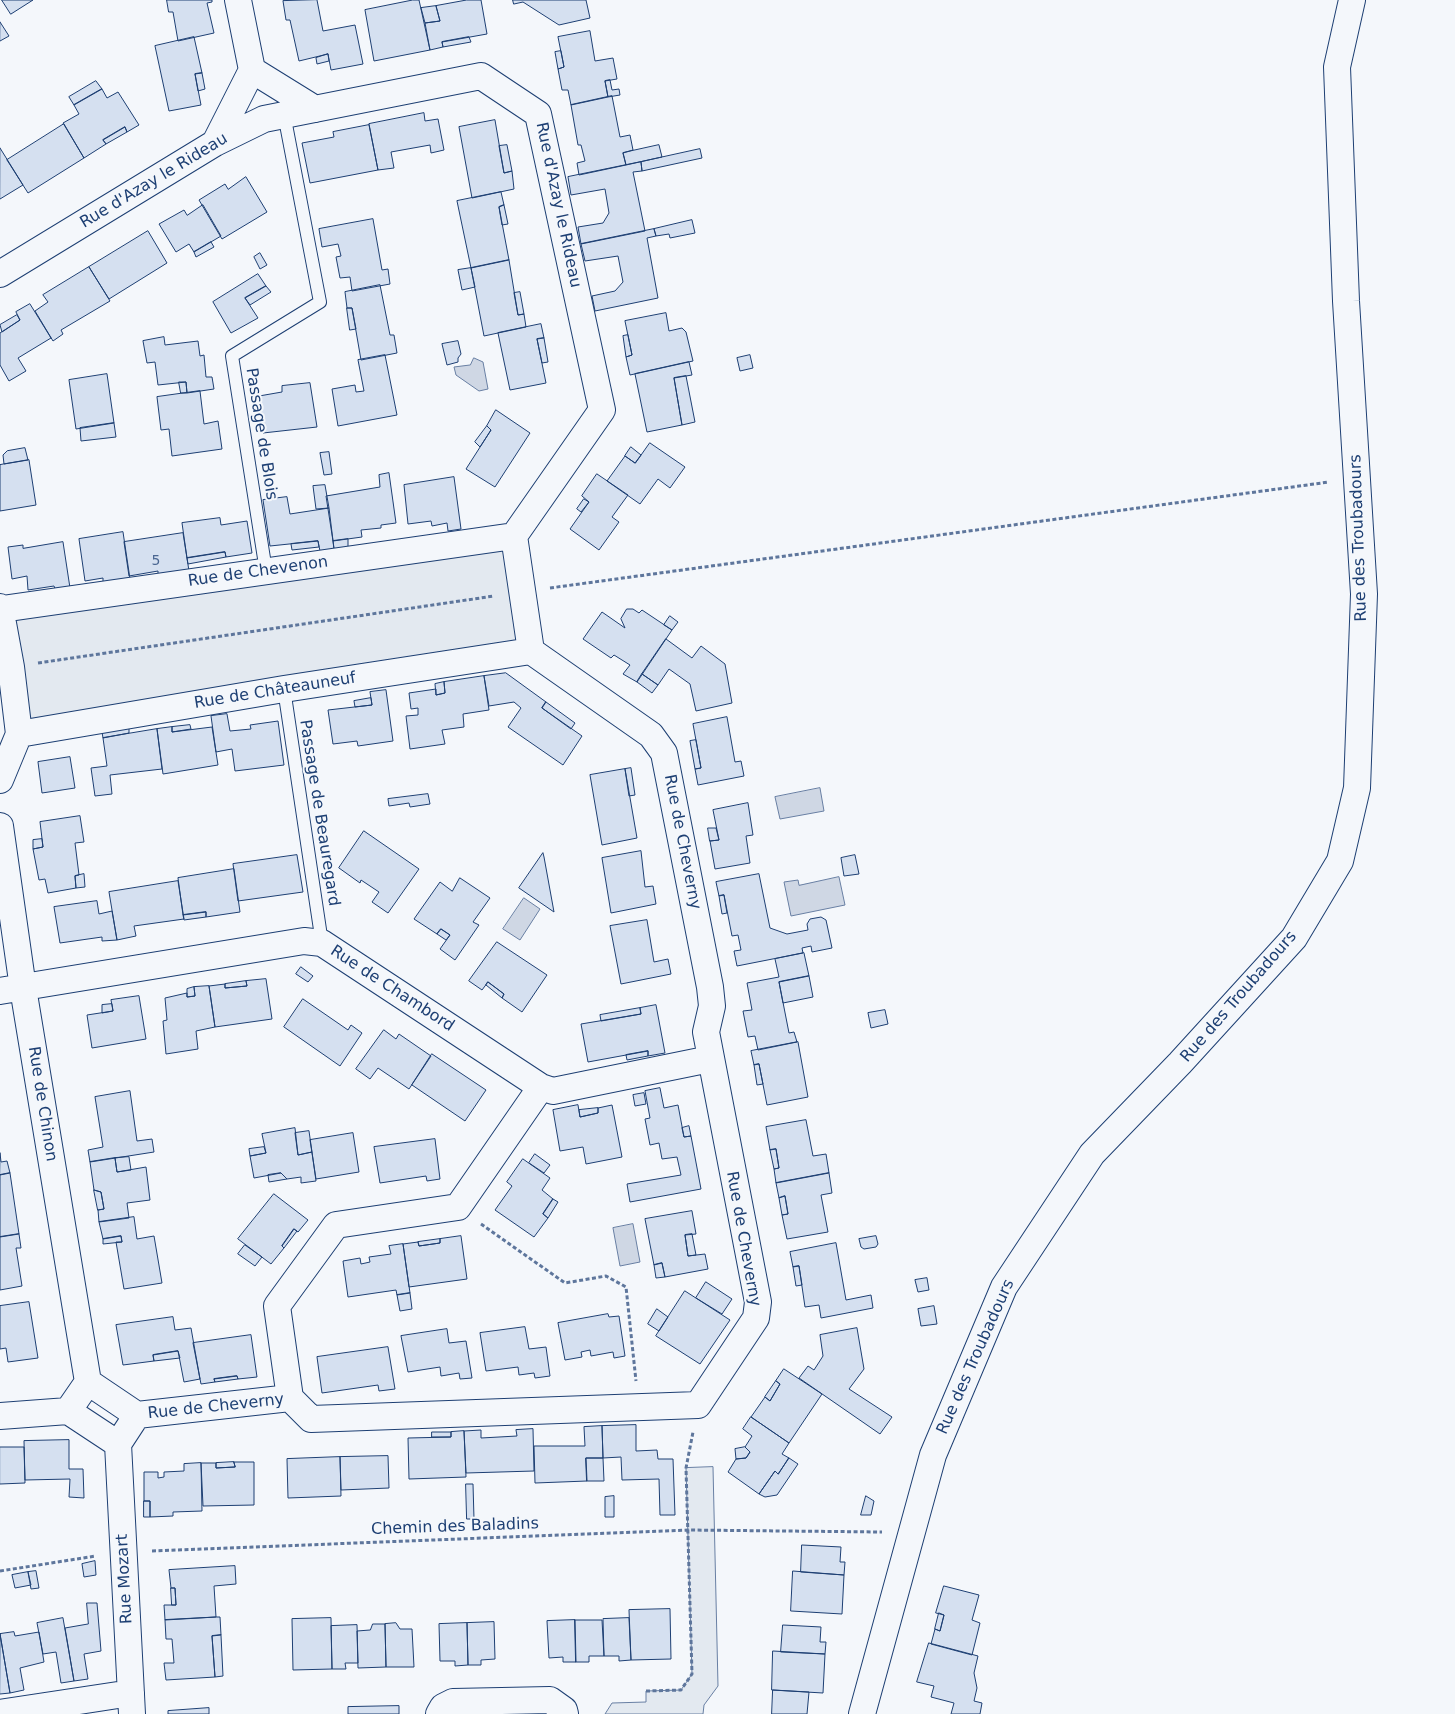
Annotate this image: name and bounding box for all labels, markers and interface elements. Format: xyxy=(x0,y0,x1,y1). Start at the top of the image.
street label: Rue d'Azay le Rideau xyxy=(531,121,585,289)
street label: Rue d'Azay le Rideau xyxy=(77,129,231,233)
street label: Passage de Blois xyxy=(241,367,281,501)
street label: Rue des Troubadours xyxy=(1346,454,1372,622)
house number: 5 xyxy=(152,553,160,569)
street label: Rue de Chevenon xyxy=(187,553,329,591)
street label: Rue de Châteauneuf xyxy=(193,669,357,713)
street label: Passage de Beauregard xyxy=(295,718,343,908)
street label: Rue de Cheverny xyxy=(660,773,704,911)
street label: Rue des Troubadours xyxy=(1177,928,1301,1066)
street label: Rue de Chambord xyxy=(327,942,457,1036)
street label: Rue de Chinon xyxy=(23,1045,61,1163)
street label: Rue de Cheverny xyxy=(722,1170,764,1308)
street label: Rue des Troubadours xyxy=(933,1277,1019,1437)
street label: Rue de Cheverny xyxy=(147,1390,285,1424)
street label: Chemin des Baladins xyxy=(371,1514,539,1540)
street label: Rue Mozart xyxy=(113,1534,137,1624)

